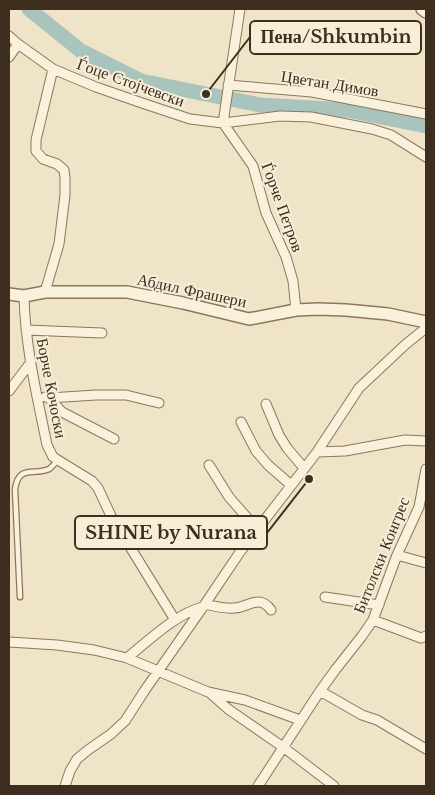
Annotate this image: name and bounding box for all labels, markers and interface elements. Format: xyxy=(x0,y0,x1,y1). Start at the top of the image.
callout: Пена/Shkumbin xyxy=(250,21,421,54)
text: Пена/Shkumbin xyxy=(260,26,412,48)
street label: Ѓоце Стојчевски xyxy=(74,53,188,111)
street label: Цветан Димов xyxy=(280,65,381,101)
street label: Ѓорче Петров xyxy=(258,159,309,255)
street label: Абдил Фрашери xyxy=(135,269,249,311)
street label: Борче Кочоски xyxy=(32,336,72,440)
street label: Битолски Конгрес xyxy=(349,494,413,616)
callout: SHINE by Nurana xyxy=(75,516,267,549)
text: SHINE by Nurana xyxy=(85,522,258,544)

